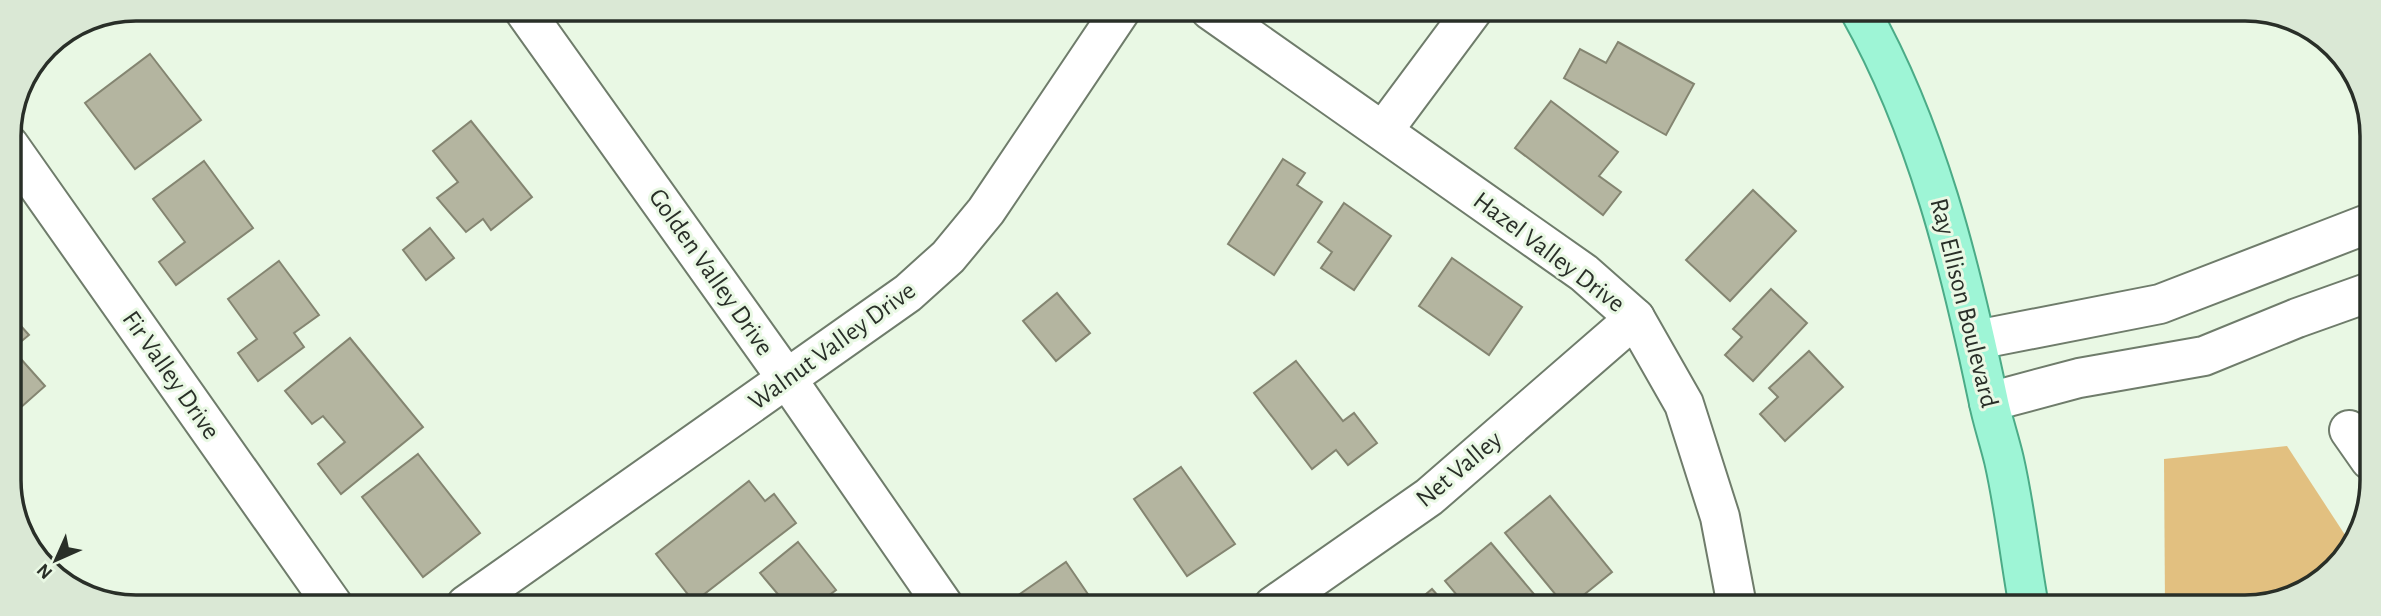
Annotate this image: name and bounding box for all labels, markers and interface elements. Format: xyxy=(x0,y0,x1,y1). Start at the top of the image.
street label: Golden Valley Drive xyxy=(644,184,778,360)
street label: Hazel Valley Drive xyxy=(1469,187,1629,317)
street label: Ray Ellison Boulevard xyxy=(1925,196,2003,410)
street label: Walnut Valley Drive xyxy=(744,277,920,415)
street label: Fir Valley Drive xyxy=(117,306,225,444)
street label: Net Valley xyxy=(1411,426,1507,512)
north arrow xyxy=(21,525,91,595)
text: N xyxy=(34,560,56,582)

